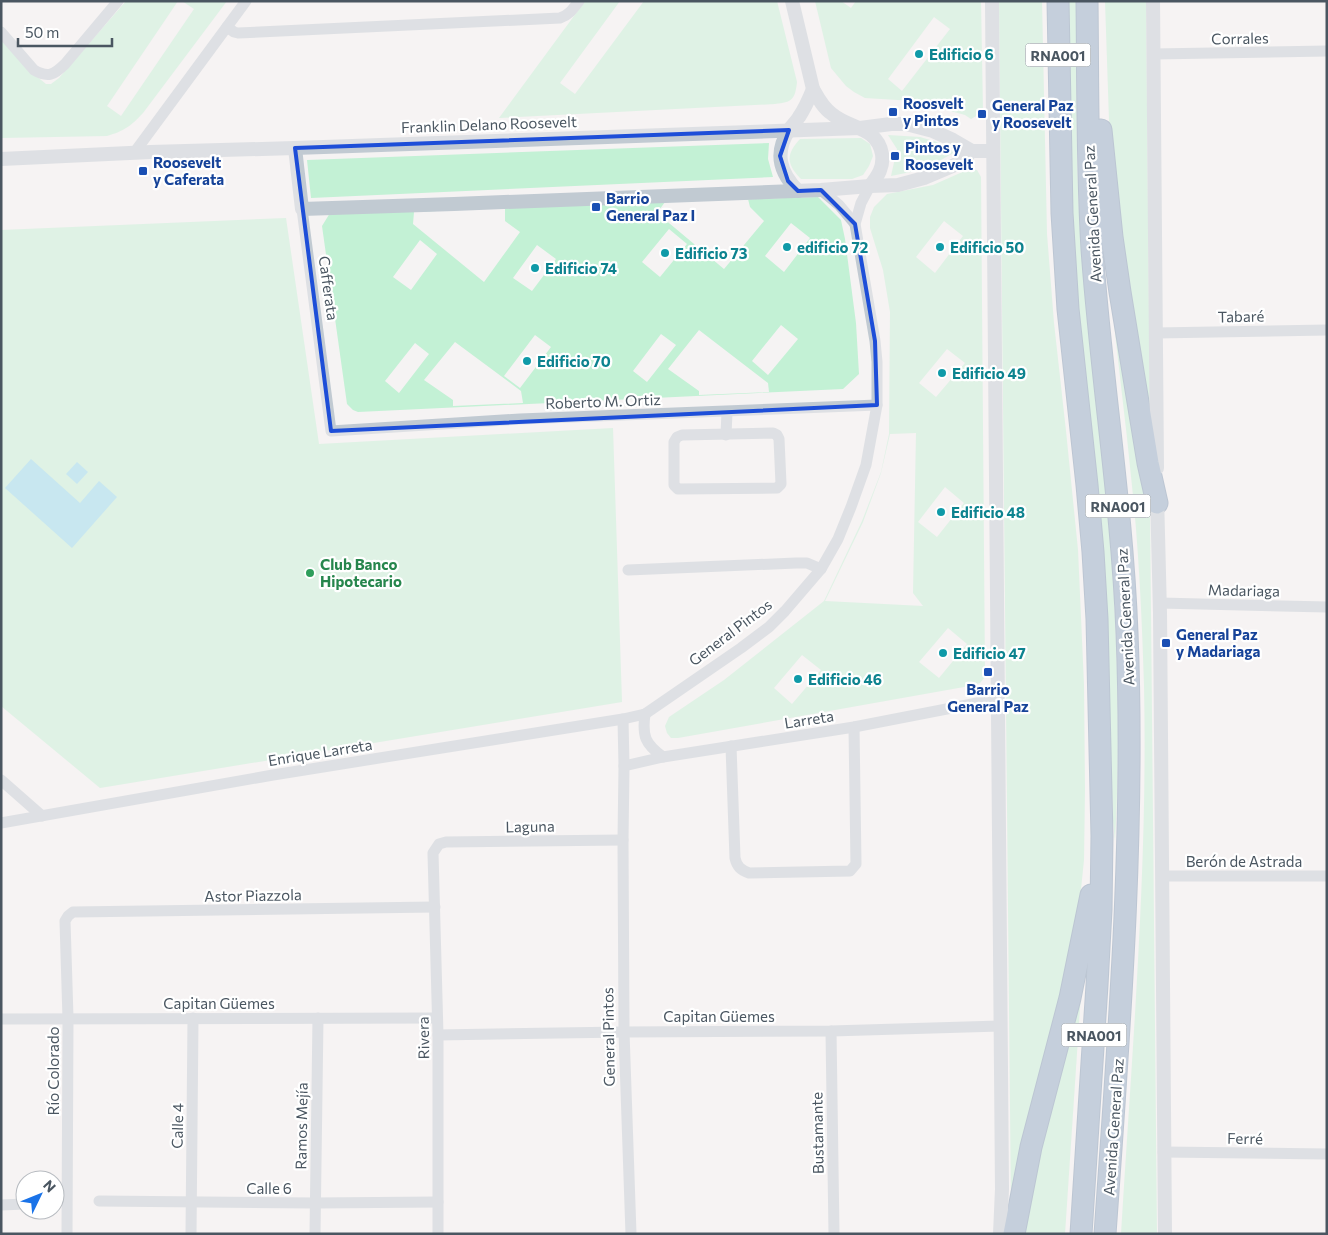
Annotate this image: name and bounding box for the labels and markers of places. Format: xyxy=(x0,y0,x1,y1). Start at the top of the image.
place label: Edificio 6 xyxy=(929,45,994,63)
marker: Edificio 6 xyxy=(913,48,925,60)
place label: Roosvelt y Pintos xyxy=(903,94,964,129)
place label: General Paz y Roosevelt xyxy=(992,96,1074,131)
marker: Roosvelt y Pintos xyxy=(887,106,899,118)
marker: General Paz y Roosevelt xyxy=(976,108,988,120)
place label: Pintos y Roosevelt xyxy=(905,138,973,173)
marker: Pintos y Roosevelt xyxy=(889,150,901,162)
place label: Roosevelt y Caferata xyxy=(153,153,224,188)
marker: Roosevelt y Caferata xyxy=(137,165,149,177)
place label: Barrio General Paz I xyxy=(606,189,695,224)
marker: Barrio General Paz I xyxy=(590,201,602,213)
place label: edificio 72 xyxy=(797,238,868,256)
place label: Edificio 50 xyxy=(950,238,1024,256)
marker: edificio 72 xyxy=(781,241,793,253)
marker: Edificio 50 xyxy=(934,241,946,253)
place label: Edificio 73 xyxy=(675,244,748,262)
marker: Edificio 73 xyxy=(659,247,671,259)
place label: Edificio 74 xyxy=(545,259,617,277)
marker: Edificio 74 xyxy=(529,262,541,274)
place label: Edificio 70 xyxy=(537,352,611,370)
marker: Edificio 70 xyxy=(521,355,533,367)
place label: Edificio 49 xyxy=(952,364,1026,382)
marker: Edificio 49 xyxy=(936,367,948,379)
place label: Edificio 48 xyxy=(951,503,1025,521)
marker: Edificio 48 xyxy=(935,506,947,518)
place label: Club Banco Hipotecario xyxy=(320,555,402,590)
marker: Club Banco Hipotecario xyxy=(304,567,316,579)
place label: General Paz y Madariaga xyxy=(1176,625,1260,660)
marker: General Paz y Madariaga xyxy=(1160,637,1172,649)
place label: Edificio 47 xyxy=(953,644,1026,662)
marker: Edificio 47 xyxy=(937,647,949,659)
marker: Barrio General Paz xyxy=(982,666,994,678)
place label: Edificio 46 xyxy=(808,670,882,688)
marker: Edificio 46 xyxy=(792,673,804,685)
place label: Barrio General Paz xyxy=(947,680,1029,715)

